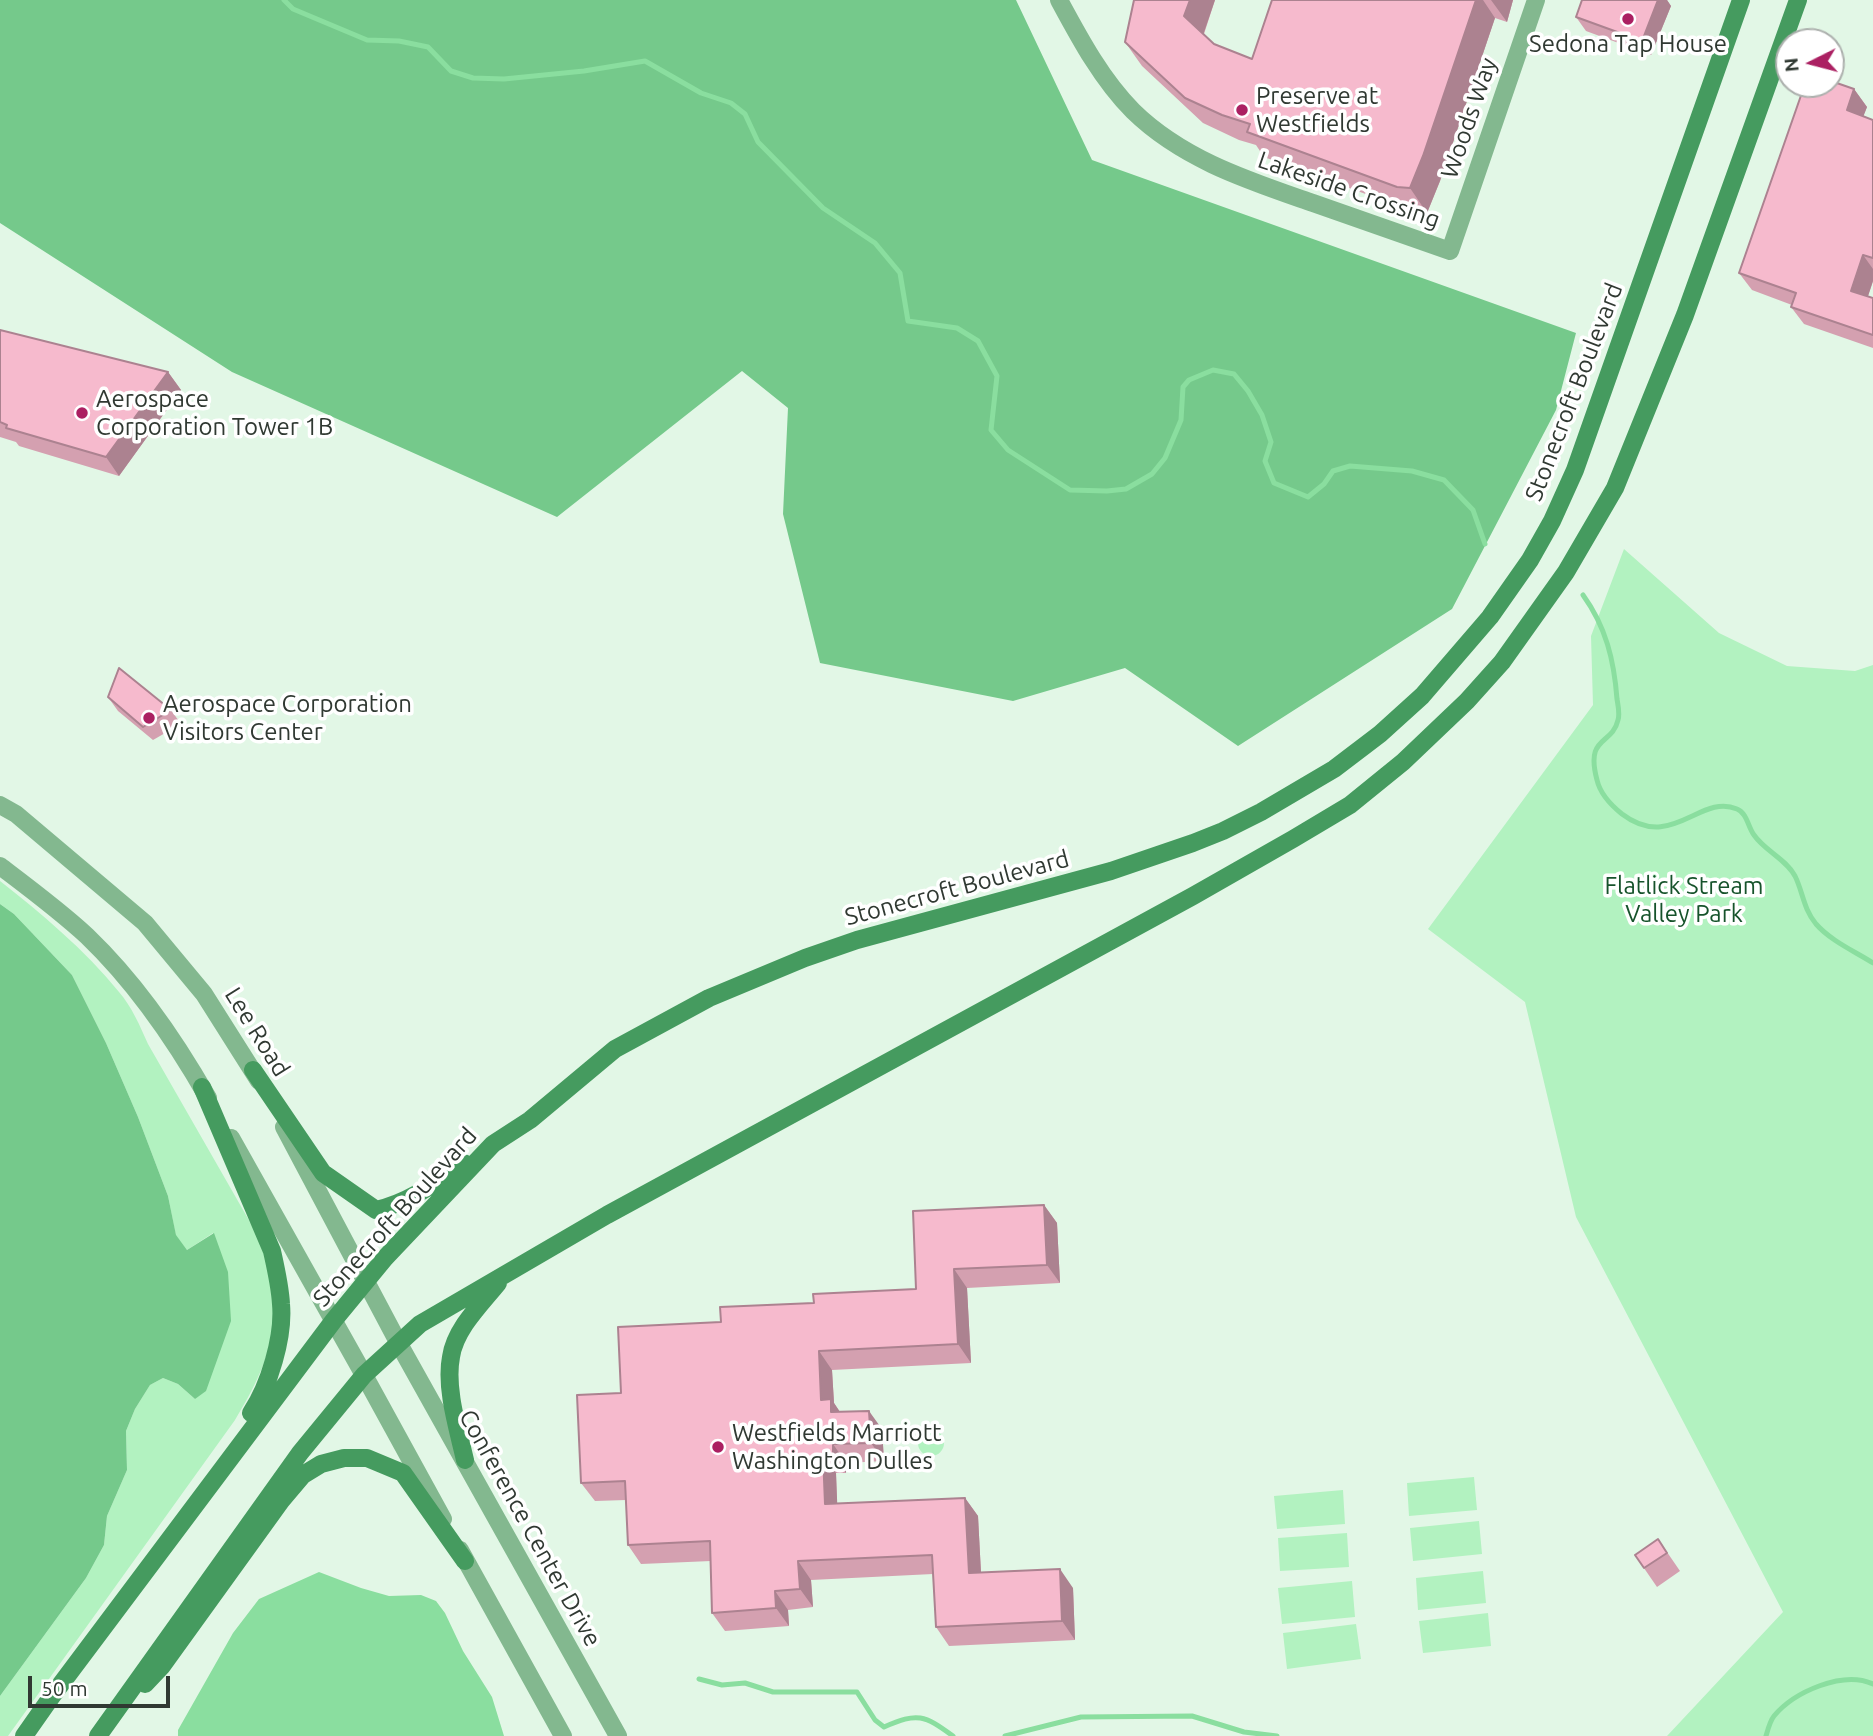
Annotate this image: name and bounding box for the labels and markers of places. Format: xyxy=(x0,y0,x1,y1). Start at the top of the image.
marker: Sedona Tap House xyxy=(1620,11,1636,27)
place label: Sedona Tap House xyxy=(1529,30,1727,58)
place label: Preserve at Westfields xyxy=(1256,82,1378,138)
marker: Preserve at Westfields xyxy=(1234,102,1250,118)
place label: Aerospace Corporation Tower 1B xyxy=(96,385,333,441)
marker: Aerospace Corporation Tower 1B xyxy=(74,405,90,421)
place label: Aerospace Corporation Visitors Center xyxy=(163,690,412,746)
marker: Aerospace Corporation Visitors Center xyxy=(141,710,157,726)
place label: Westfields Marriott Washington Dulles xyxy=(732,1419,942,1475)
marker: Westfields Marriott Washington Dulles xyxy=(710,1439,726,1455)

